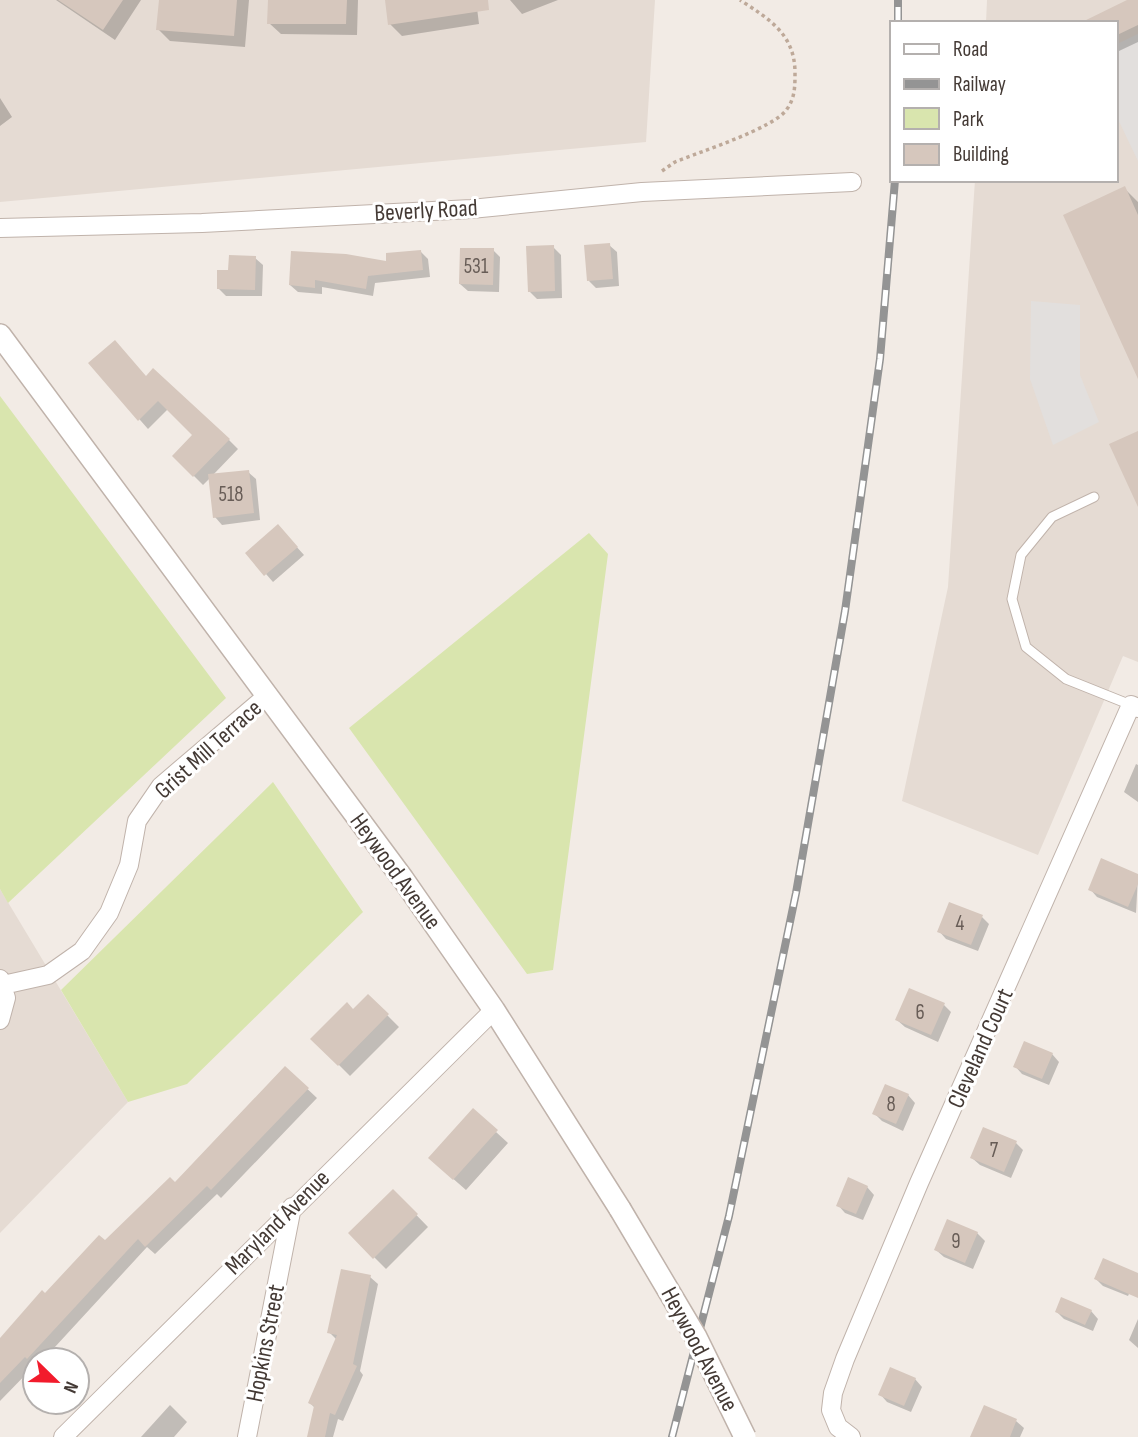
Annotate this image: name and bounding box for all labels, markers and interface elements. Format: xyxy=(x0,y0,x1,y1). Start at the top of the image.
legend xyxy=(890,21,1117,182)
text: Road xyxy=(953,37,988,62)
text: Railway xyxy=(953,72,1006,97)
text: Park xyxy=(953,107,984,132)
text: Building xyxy=(953,142,1009,167)
street label: Beverly Road xyxy=(374,193,478,228)
house number: 531 xyxy=(464,254,489,279)
house number: 518 xyxy=(219,482,243,507)
street label: Grist Mill Terrace xyxy=(149,694,268,805)
street label: Heywood Avenue xyxy=(344,807,448,935)
house number: 4 xyxy=(956,911,965,936)
street label: Cleveland Court xyxy=(941,984,1020,1113)
house number: 6 xyxy=(915,1000,925,1025)
house number: 8 xyxy=(886,1092,896,1117)
house number: 7 xyxy=(990,1138,999,1163)
street label: Maryland Avenue xyxy=(219,1164,336,1281)
house number: 9 xyxy=(951,1229,961,1254)
street label: Hopkins Street xyxy=(240,1282,291,1404)
street label: Heywood Avenue xyxy=(655,1282,744,1416)
north arrow xyxy=(21,1346,91,1416)
text: N xyxy=(58,1378,83,1396)

